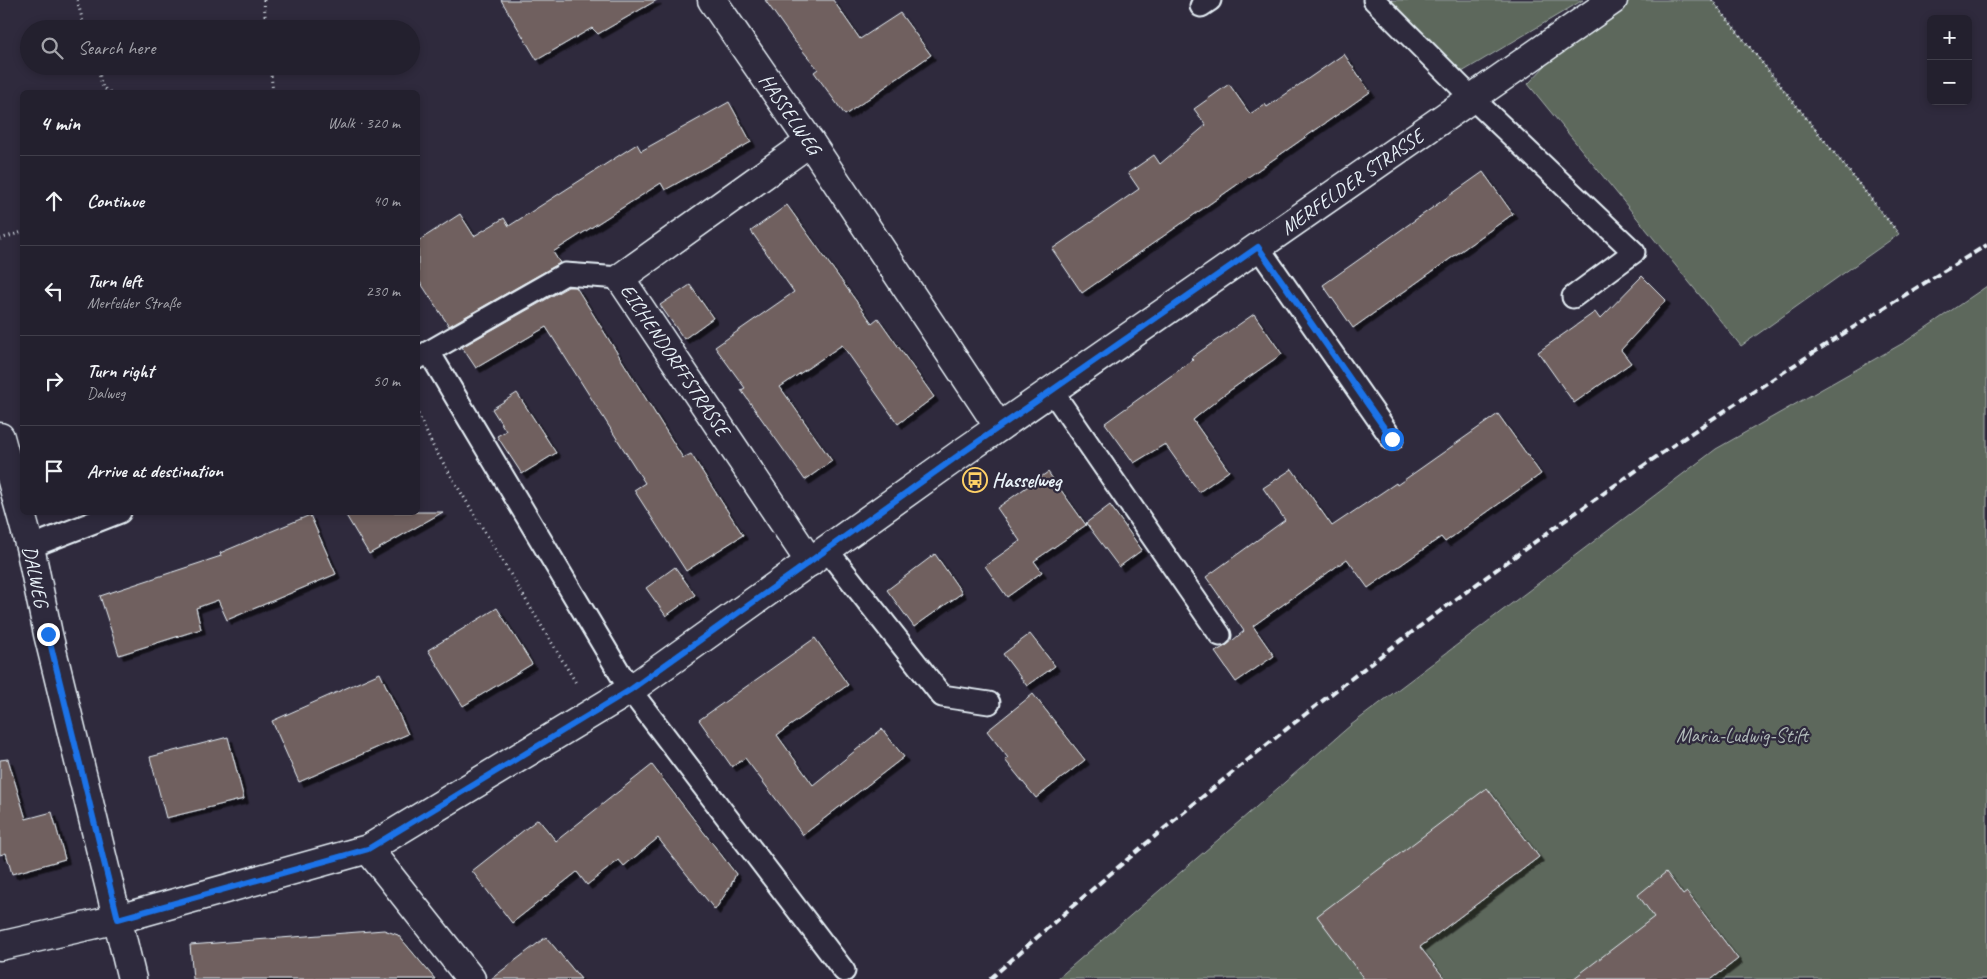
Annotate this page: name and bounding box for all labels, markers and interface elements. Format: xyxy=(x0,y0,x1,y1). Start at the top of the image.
map controls xyxy=(1927,15,1972,105)
button: + xyxy=(1927,15,1972,60)
search box xyxy=(20,20,420,75)
icon: search xyxy=(38,34,66,62)
text: Search here xyxy=(78,36,155,60)
button: − xyxy=(1927,60,1972,105)
street label: HASSELWEG xyxy=(754,68,829,161)
text: 4 min xyxy=(40,110,80,136)
text: Walk · 320 m xyxy=(328,113,400,133)
street label: MERFELDER STRASSE xyxy=(1276,122,1431,240)
icon: ahead xyxy=(40,187,68,215)
text: Continue xyxy=(87,189,144,213)
text: 40 m xyxy=(373,191,400,211)
text: Turn left xyxy=(87,269,142,293)
icon: left xyxy=(40,277,68,305)
street label: EICHENDORFFSTRASSE xyxy=(615,279,737,443)
text: 230 m xyxy=(366,281,400,301)
text: Merfelder Straße xyxy=(87,293,180,313)
text: Turn right xyxy=(87,359,154,383)
icon: right xyxy=(40,367,68,395)
text: 50 m xyxy=(373,371,400,391)
text: Dalweg xyxy=(87,383,125,403)
route start xyxy=(1381,428,1404,451)
icon: arrive xyxy=(40,457,68,485)
text: Arrive at destination xyxy=(87,459,223,483)
bus stop icon: Hasselweg xyxy=(962,467,988,493)
place label: Hasselweg xyxy=(992,468,1063,493)
street label: DALWEG xyxy=(18,544,55,611)
route end xyxy=(37,623,60,646)
park label: Maria-Ludwig-Stift xyxy=(1676,723,1810,748)

